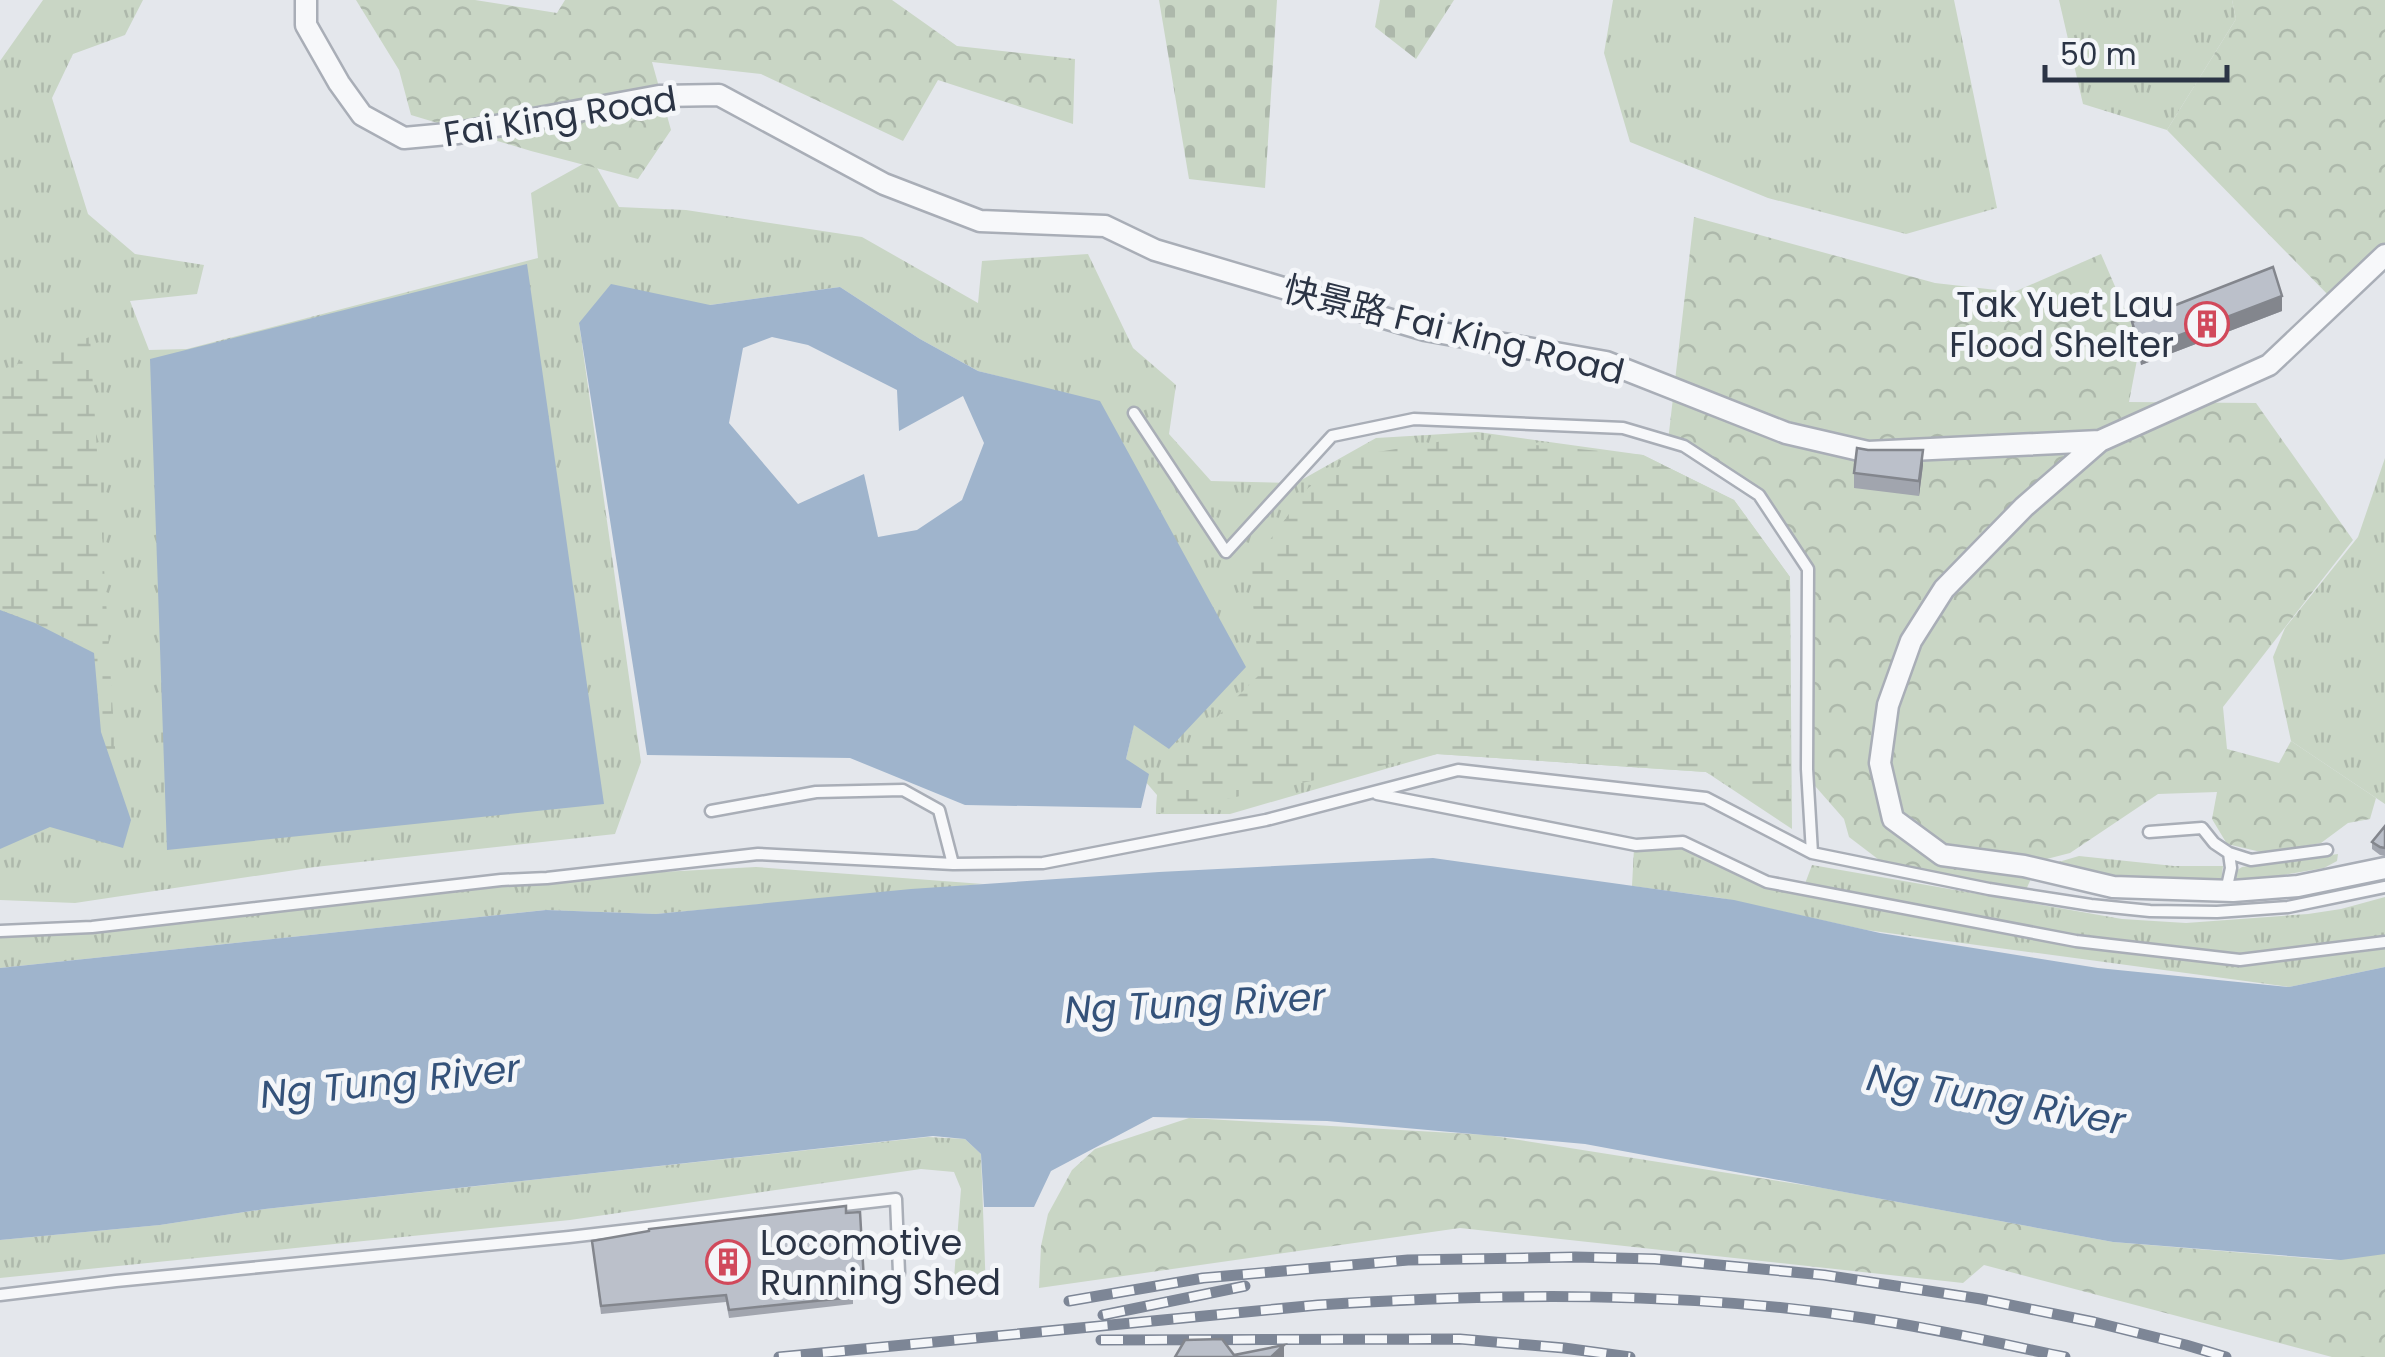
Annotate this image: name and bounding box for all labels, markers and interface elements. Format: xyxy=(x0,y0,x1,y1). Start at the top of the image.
scale bar xyxy=(2045,20,2228,82)
text: 50 m xyxy=(2060,33,2137,76)
street label: Fai King Road xyxy=(440,73,680,159)
street label: 快景路 Fai King Road xyxy=(1278,264,1630,396)
place label: Tak Yuet Lau Flood Shelter xyxy=(1949,280,2174,369)
building icon: Tak Yuet Lau Flood Shelter xyxy=(2184,301,2230,347)
water label: Ng Tung River xyxy=(1063,970,1328,1036)
water label: Ng Tung River xyxy=(257,1041,524,1121)
water label: Ng Tung River xyxy=(1863,1050,2130,1148)
place label: Locomotive Running Shed xyxy=(760,1218,1001,1307)
building icon: Locomotive Running Shed xyxy=(705,1239,751,1285)

